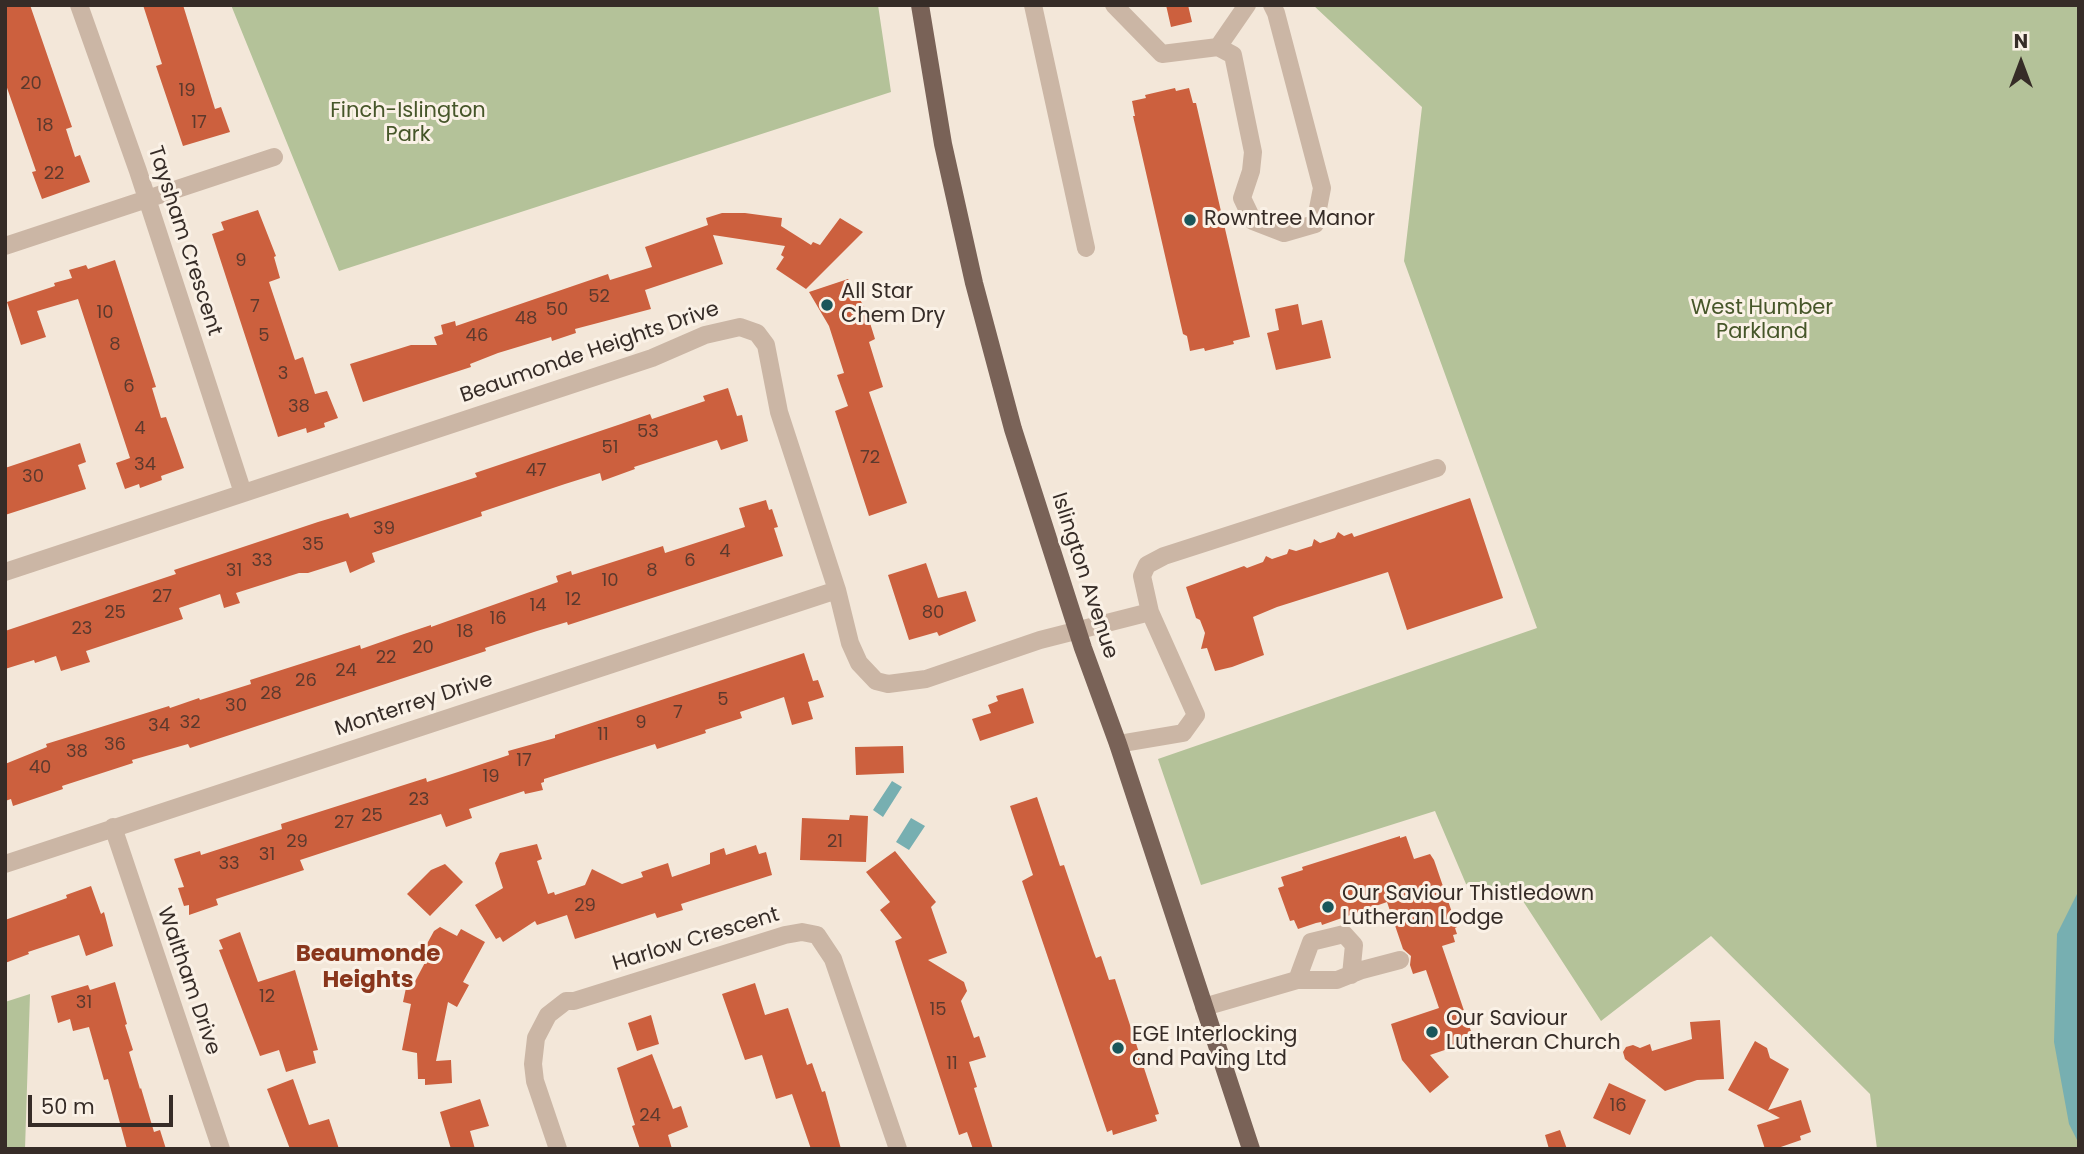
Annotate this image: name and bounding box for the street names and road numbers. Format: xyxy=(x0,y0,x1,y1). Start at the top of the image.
street label: Taysham Crescent xyxy=(141,143,227,339)
street label: Beaumonde Heights Drive xyxy=(457,297,723,409)
street label: Islington Avenue xyxy=(1045,490,1123,662)
street label: Monterrey Drive xyxy=(332,668,496,742)
street label: Harlow Crescent xyxy=(610,903,782,977)
street label: Waltham Drive xyxy=(151,904,225,1058)

